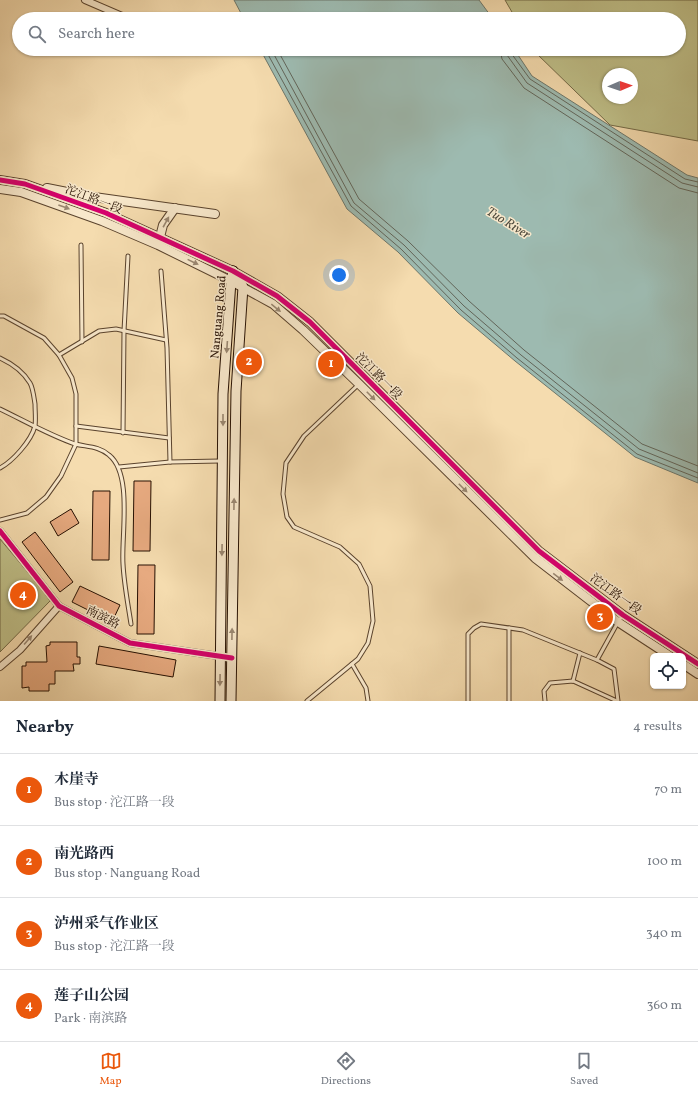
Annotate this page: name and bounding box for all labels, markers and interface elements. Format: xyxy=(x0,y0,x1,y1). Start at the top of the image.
search box xyxy=(12,12,686,56)
icon: search xyxy=(26,23,48,45)
text: Search here xyxy=(58,24,135,45)
north arrow xyxy=(602,68,638,104)
street label: 沱江路一段 xyxy=(63,182,125,218)
water label: Tuo River xyxy=(483,203,533,244)
one-way arrow xyxy=(59,205,71,211)
one-way arrow xyxy=(162,216,169,228)
one-way arrow xyxy=(187,259,199,265)
your location xyxy=(329,265,349,285)
street label: Nanguang Road xyxy=(207,274,231,359)
one-way arrow xyxy=(271,303,282,312)
one-way arrow xyxy=(223,341,230,353)
pin: 2 xyxy=(236,347,262,377)
pin: 1 xyxy=(318,349,344,379)
street label: 沱江路一段 xyxy=(351,350,405,404)
one-way arrow xyxy=(366,391,376,401)
one-way arrow xyxy=(220,414,226,427)
one-way arrow xyxy=(459,483,468,493)
one-way arrow xyxy=(231,497,237,510)
one-way arrow xyxy=(219,544,225,557)
street label: 沱江路一段 xyxy=(586,571,644,619)
one-way arrow xyxy=(553,572,564,581)
pin: 4 xyxy=(10,580,36,610)
pin: 3 xyxy=(587,602,613,632)
street label: 南滨路 xyxy=(83,603,122,633)
one-way arrow xyxy=(229,627,235,640)
one-way arrow xyxy=(24,635,33,645)
map controls xyxy=(650,653,686,689)
button: locate xyxy=(650,653,686,689)
one-way arrow xyxy=(217,674,224,686)
text: Nearby xyxy=(16,716,74,739)
text: 4 results xyxy=(633,718,682,736)
text: 木崖寺 xyxy=(54,770,99,791)
text: 1 xyxy=(26,781,32,799)
text: 70 m xyxy=(654,781,682,799)
text: Bus stop · 沱江路一段 xyxy=(54,794,175,812)
text: 南光路西 xyxy=(54,844,114,865)
text: 2 xyxy=(26,853,32,871)
text: 100 m xyxy=(647,853,682,871)
text: Bus stop · Nanguang Road xyxy=(54,865,200,883)
text: 泸州采气作业区 xyxy=(54,914,159,935)
text: 3 xyxy=(26,925,32,943)
text: 340 m xyxy=(646,925,682,943)
text: Bus stop · 沱江路一段 xyxy=(54,938,175,956)
text: 莲子山公园 xyxy=(54,986,129,1007)
text: 4 xyxy=(25,997,33,1015)
text: 360 m xyxy=(647,997,682,1015)
text: Park · 南滨路 xyxy=(54,1010,127,1028)
tab: Map xyxy=(100,1050,122,1089)
tab: Directions xyxy=(321,1050,371,1089)
tab: Saved xyxy=(570,1050,598,1089)

